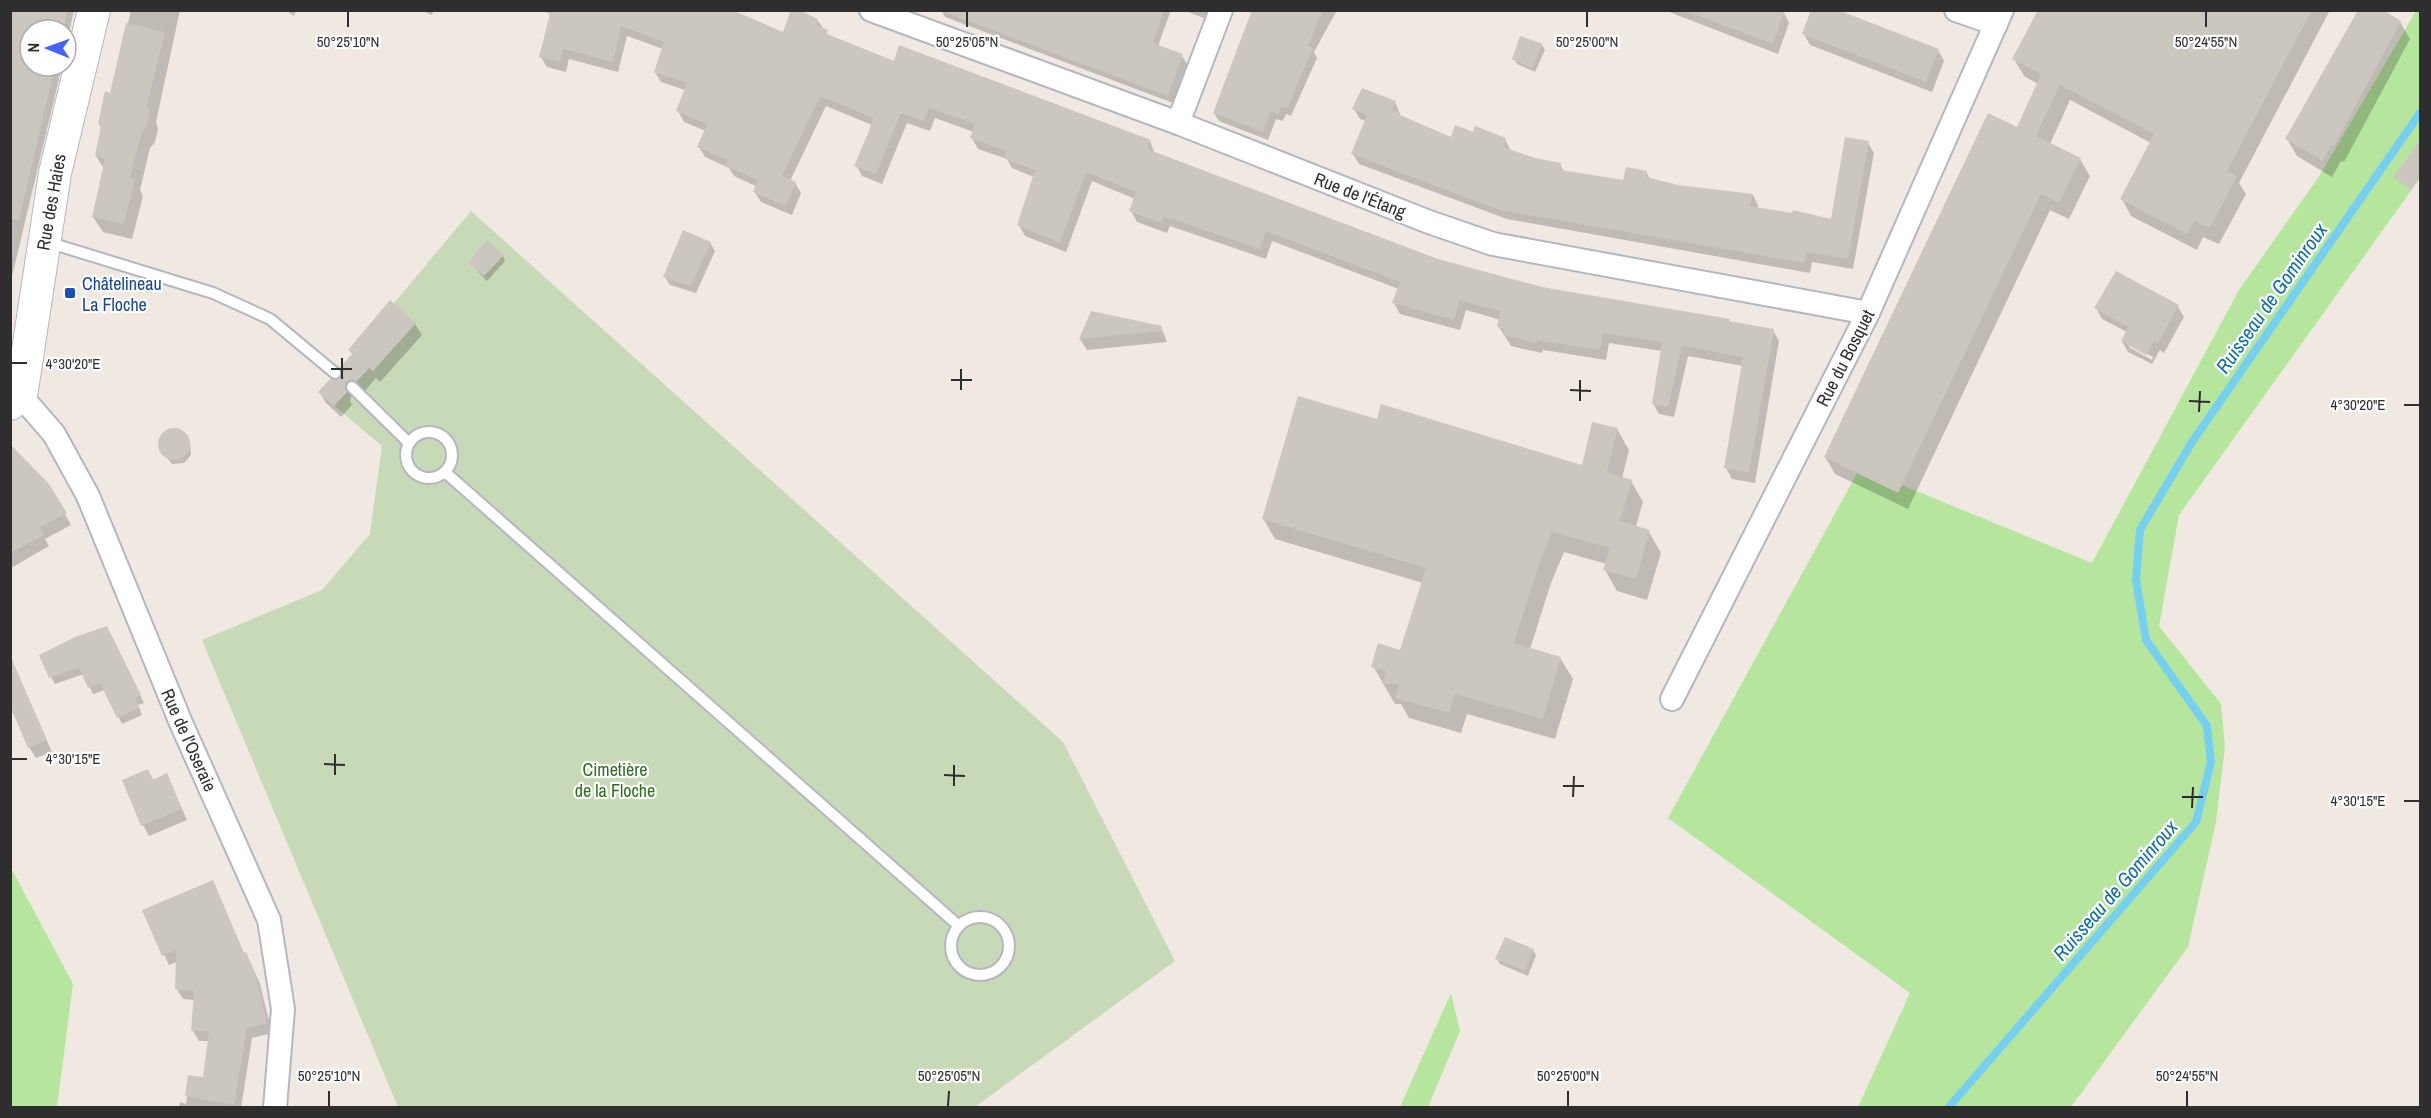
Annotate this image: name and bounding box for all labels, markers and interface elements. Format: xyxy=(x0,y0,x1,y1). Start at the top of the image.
north arrow xyxy=(18,18,78,78)
text: 50°25'10"N xyxy=(317,31,379,52)
text: 50°25'05"N xyxy=(936,31,998,52)
text: 50°25'00"N xyxy=(1556,31,1618,52)
text: 50°24'55"N xyxy=(2175,31,2237,52)
text: N xyxy=(22,43,44,53)
street label: Rue des Haies xyxy=(30,152,72,252)
street label: Rue de l'Étang xyxy=(1311,166,1410,224)
water label: Ruisseau de Gominroux xyxy=(2209,217,2333,379)
place label: Châtelineau La Floche xyxy=(82,271,162,317)
marker: Châtelineau La Floche xyxy=(63,286,77,300)
street label: Rue du Bosquet xyxy=(1810,305,1880,411)
text: 4°30'20"E xyxy=(45,353,101,374)
text: 4°30'20"E xyxy=(2330,394,2386,415)
street label: Rue de l'Oseraie xyxy=(155,685,223,795)
text: 4°30'15"E xyxy=(45,748,101,769)
park label: Cimetière de la Floche xyxy=(575,757,655,803)
text: 4°30'15"E xyxy=(2330,790,2386,811)
water label: Ruisseau de Gominroux xyxy=(2046,813,2184,966)
text: 50°25'10"N xyxy=(298,1065,360,1086)
text: 50°25'05"N xyxy=(918,1065,980,1086)
text: 50°25'00"N xyxy=(1537,1065,1599,1086)
text: 50°24'55"N xyxy=(2156,1065,2218,1086)

